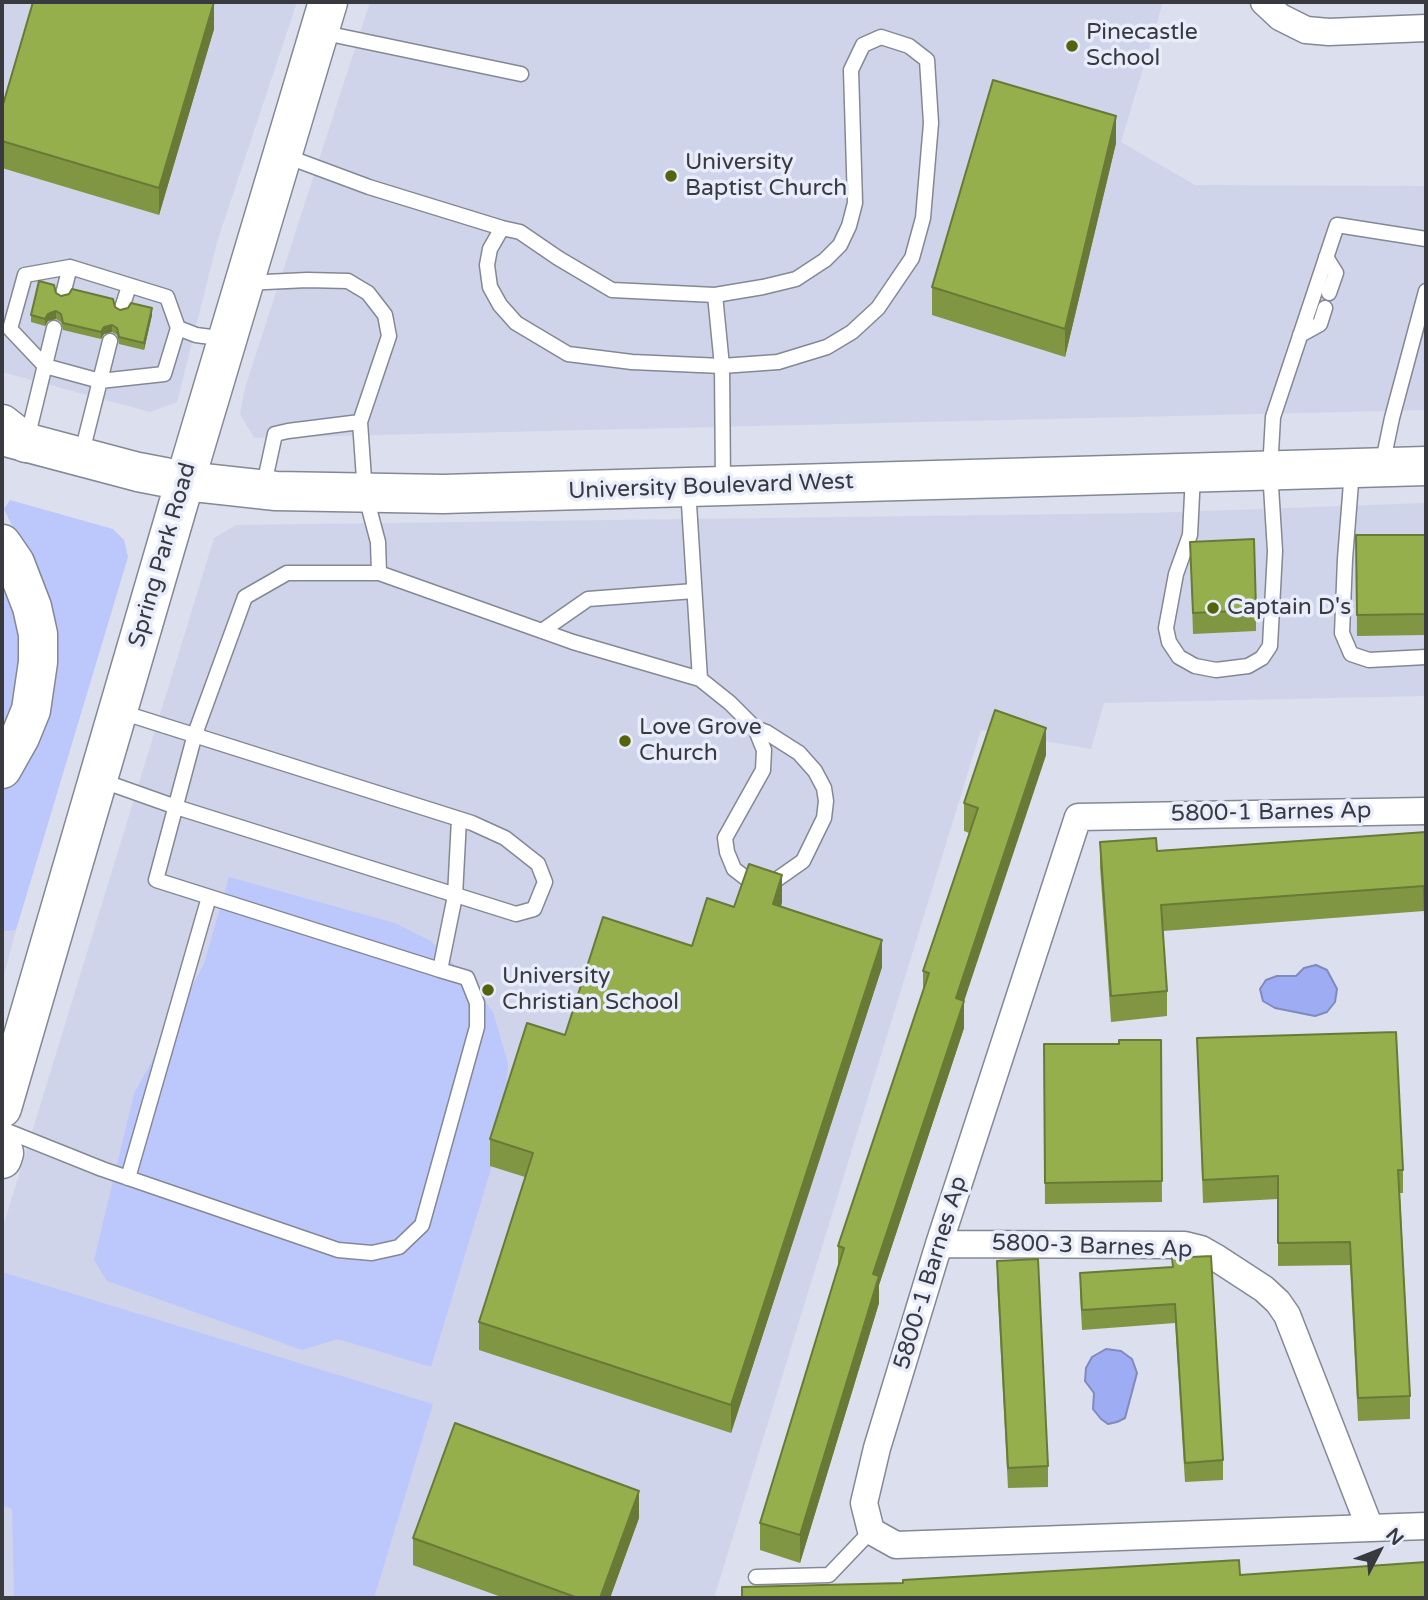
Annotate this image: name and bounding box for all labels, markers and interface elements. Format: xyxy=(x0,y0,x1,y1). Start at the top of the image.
place label: Pinecastle School xyxy=(1086,19,1198,73)
marker: Pinecastle School xyxy=(1064,38,1080,54)
place label: University Baptist Church xyxy=(685,149,847,203)
marker: University Baptist Church xyxy=(663,168,679,184)
street label: Spring Park Road xyxy=(123,460,203,650)
street label: University Boulevard West xyxy=(568,468,854,506)
place label: Captain D's xyxy=(1227,594,1351,622)
marker: Captain D's xyxy=(1205,600,1221,616)
place label: Love Grove Church xyxy=(639,714,762,768)
marker: Love Grove Church xyxy=(617,733,633,749)
street label: 5800-1 Barnes Ap xyxy=(1170,797,1372,829)
place label: University Christian School xyxy=(502,963,679,1017)
marker: University Christian School xyxy=(480,982,496,998)
street label: 5800-1 Barnes Ap xyxy=(888,1173,974,1373)
street label: 5800-3 Barnes Ap xyxy=(991,1230,1193,1264)
north arrow xyxy=(1344,1516,1414,1586)
text: N xyxy=(1381,1524,1408,1550)

